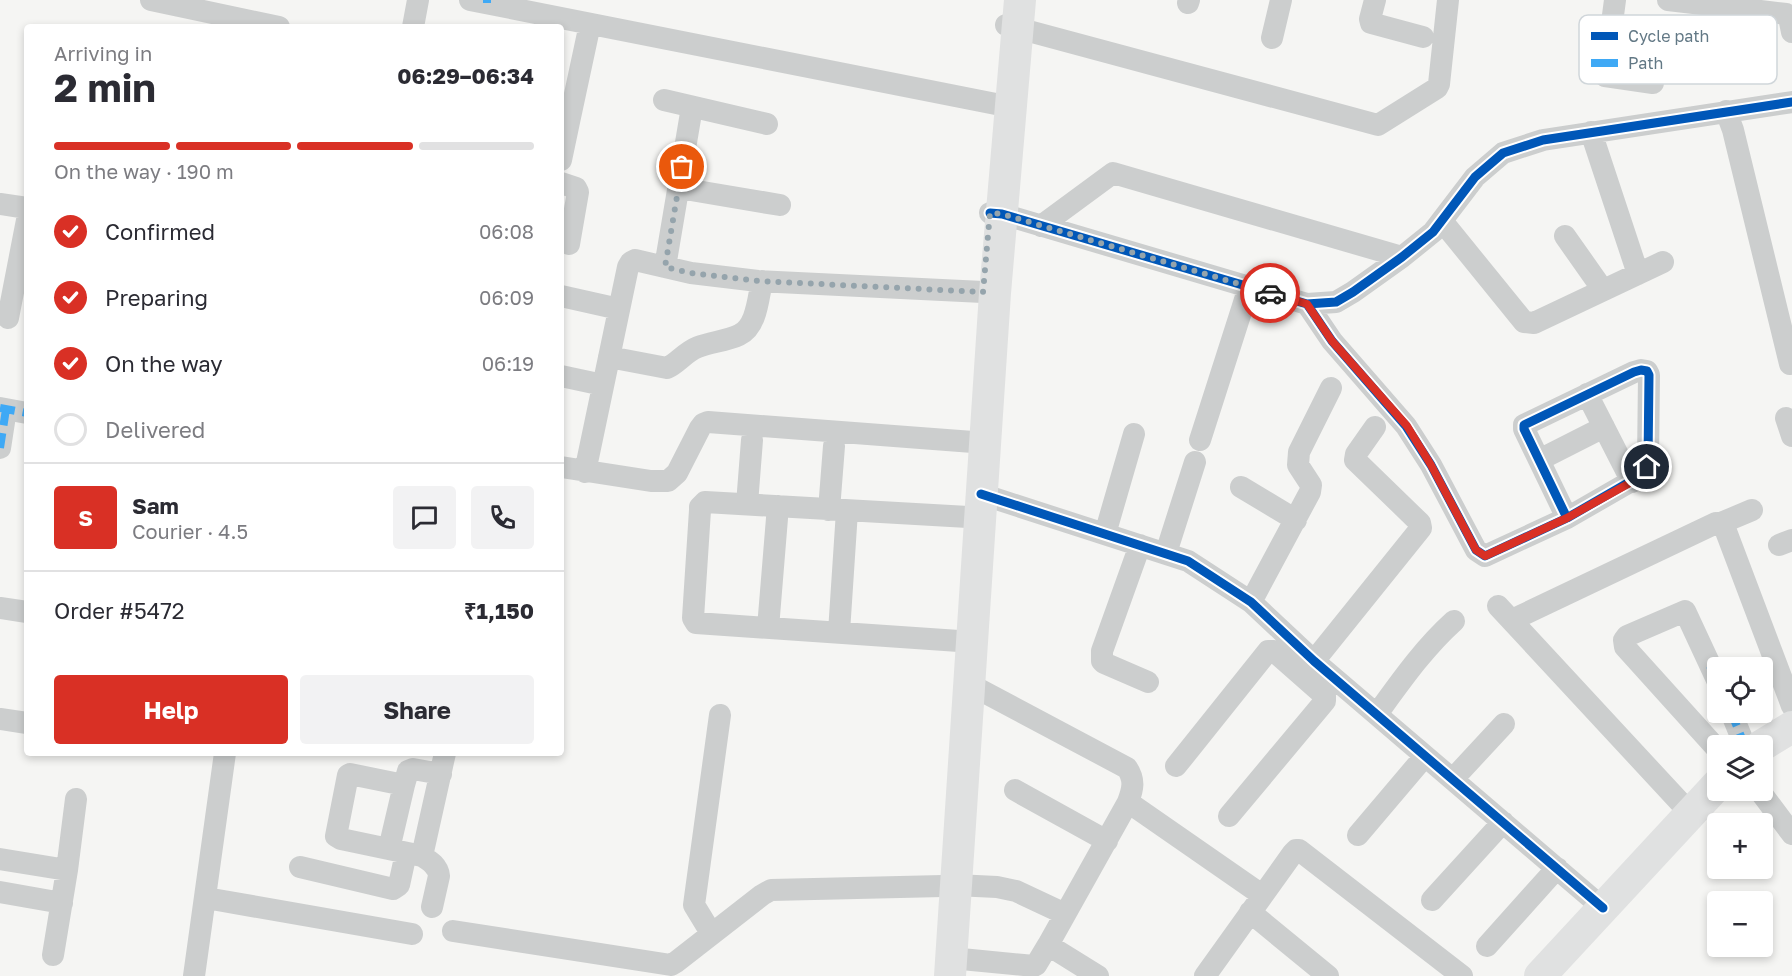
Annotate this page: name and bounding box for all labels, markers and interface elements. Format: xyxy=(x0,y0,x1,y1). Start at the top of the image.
legend xyxy=(1579,15,1777,84)
text: Cycle path xyxy=(1628,26,1709,46)
text: Arriving in xyxy=(54,41,152,65)
text: Path xyxy=(1628,53,1663,73)
text: 06:29–06:34 xyxy=(397,62,534,89)
text: 2 min xyxy=(54,64,156,111)
pin xyxy=(656,141,707,192)
icon: bag xyxy=(665,150,698,183)
text: On the way · 190 m xyxy=(54,159,234,183)
icon: check xyxy=(54,215,87,248)
text: Confirmed xyxy=(105,218,215,245)
text: 06:08 xyxy=(479,219,534,243)
courier xyxy=(1240,263,1300,323)
icon: car xyxy=(1254,277,1287,310)
icon: check xyxy=(54,281,87,314)
text: Preparing xyxy=(105,284,208,311)
text: 06:09 xyxy=(479,285,534,309)
icon: check xyxy=(54,347,87,380)
text: On the way xyxy=(105,350,223,377)
text: 06:19 xyxy=(482,351,534,375)
text: Delivered xyxy=(105,416,205,443)
pin xyxy=(1621,441,1672,492)
icon: home xyxy=(1630,450,1663,483)
button: chat xyxy=(393,486,456,549)
button: phone xyxy=(471,486,534,549)
text: Sam xyxy=(132,492,179,519)
text: S xyxy=(78,504,93,531)
text: Courier · 4.5 xyxy=(132,519,248,543)
text: Order #5472 xyxy=(54,597,185,624)
text: ₹1,150 xyxy=(464,597,534,624)
map controls xyxy=(1707,657,1773,957)
button: locate xyxy=(1707,657,1773,723)
button: Help xyxy=(54,675,288,744)
button: Share xyxy=(300,675,534,744)
button: layers xyxy=(1707,735,1773,801)
button: + xyxy=(1707,813,1773,879)
button: − xyxy=(1707,891,1773,957)

